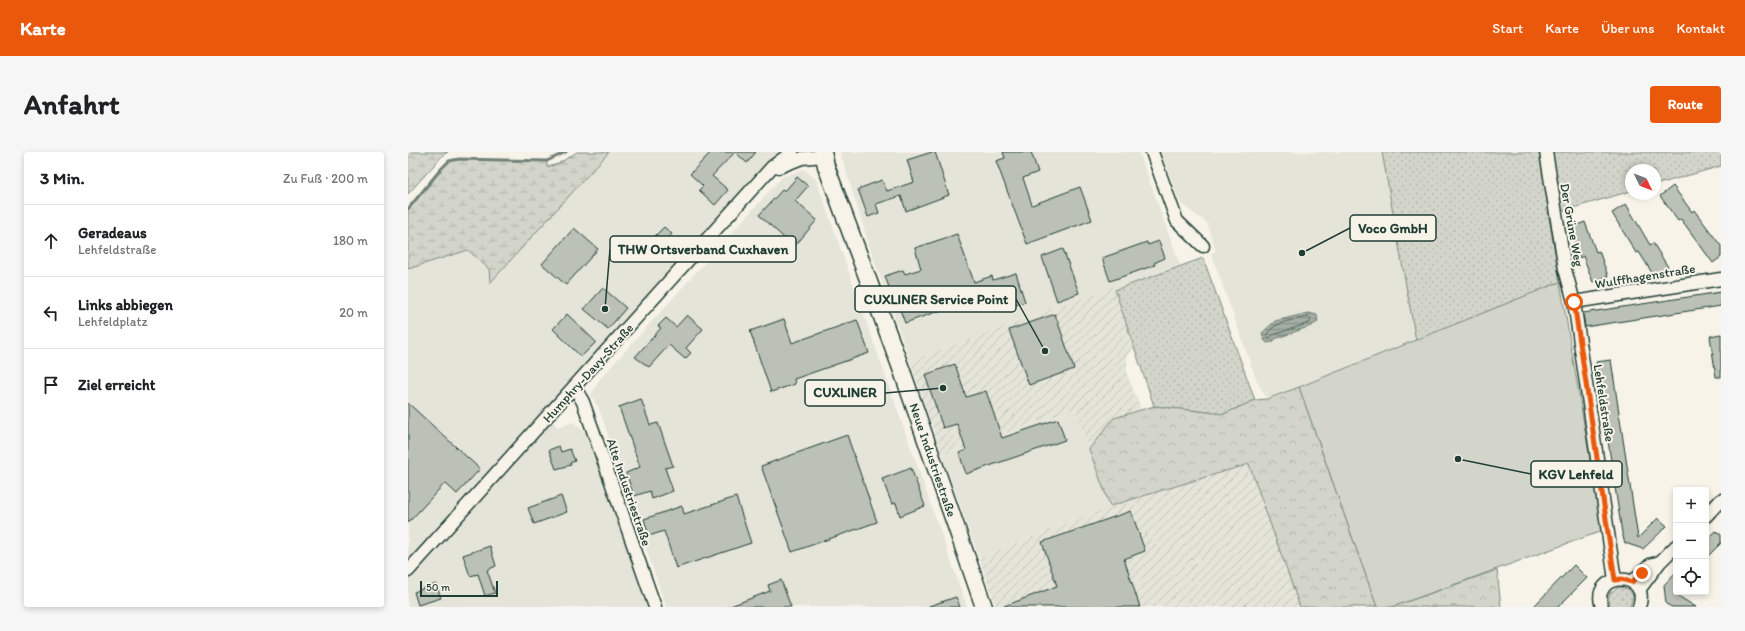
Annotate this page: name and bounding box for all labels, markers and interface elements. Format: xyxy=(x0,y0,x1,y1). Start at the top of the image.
text: Karte xyxy=(20,17,66,40)
text: Start xyxy=(1492,20,1523,37)
text: Karte xyxy=(1545,20,1579,37)
text: Über uns xyxy=(1601,20,1654,37)
text: Kontakt xyxy=(1676,20,1725,37)
button: Route xyxy=(1650,86,1721,123)
text: Anfahrt xyxy=(24,87,119,121)
north arrow xyxy=(1625,164,1661,200)
text: 3 Min. xyxy=(40,168,85,188)
text: Zu Fuß · 200 m xyxy=(283,171,368,186)
street label: Der Grüne Weg xyxy=(1557,182,1587,268)
callout: Voco GmbH xyxy=(1350,215,1436,241)
text: Voco GmbH xyxy=(1358,220,1428,237)
text: Geradeaus xyxy=(78,224,147,242)
icon: ahead xyxy=(40,230,62,252)
text: 180 m xyxy=(333,233,368,248)
callout: THW Ortsverband Cuxhaven xyxy=(610,236,796,262)
text: THW Ortsverband Cuxhaven xyxy=(617,241,788,258)
text: Lehfeldstraße xyxy=(78,242,156,257)
street label: Wulffhagenstraße xyxy=(1594,261,1696,291)
callout: CUXLINER Service Point xyxy=(855,286,1016,312)
text: CUXLINER Service Point xyxy=(864,291,1009,308)
route start xyxy=(1565,293,1583,311)
text: Links abbiegen xyxy=(78,296,173,314)
icon: left xyxy=(40,302,62,324)
text: 20 m xyxy=(339,305,368,320)
text: Lehfeldplatz xyxy=(78,314,147,329)
street label: Humphry-Davy-Straße xyxy=(540,320,636,426)
street label: Lehfeldstraße xyxy=(1590,363,1618,443)
icon: arrive xyxy=(40,374,62,396)
text: Ziel erreicht xyxy=(78,376,155,394)
callout: CUXLINER xyxy=(805,380,885,406)
text: CUXLINER xyxy=(813,384,877,401)
street label: Neue Industriestraße xyxy=(906,401,960,519)
street label: Alte Industriestraße xyxy=(604,436,654,548)
callout: KGV Lehfeld xyxy=(1531,461,1622,487)
text: KGV Lehfeld xyxy=(1539,466,1614,483)
map controls xyxy=(1673,487,1709,595)
button: + xyxy=(1673,487,1709,523)
button: − xyxy=(1673,523,1709,559)
button: locate xyxy=(1673,559,1709,595)
route end xyxy=(1633,564,1651,582)
scale bar xyxy=(420,579,498,598)
text: 50 m xyxy=(426,581,450,594)

